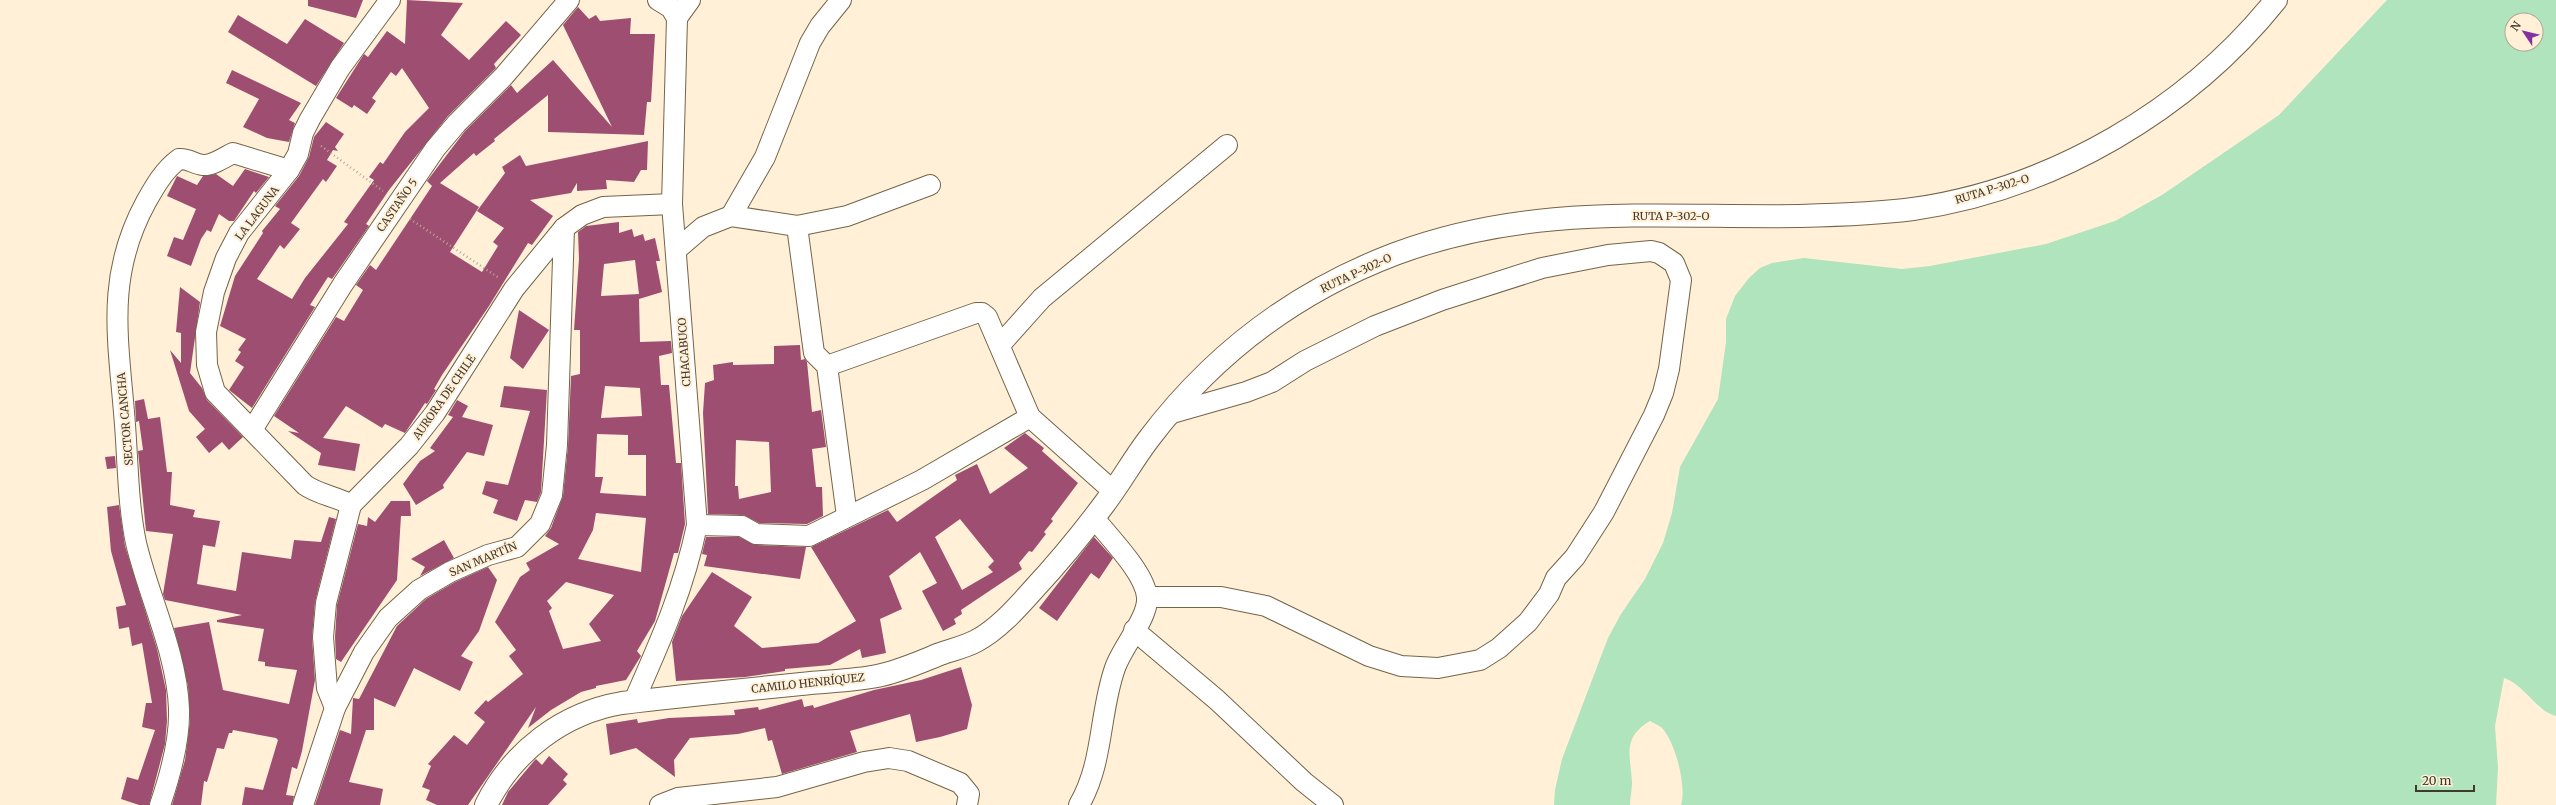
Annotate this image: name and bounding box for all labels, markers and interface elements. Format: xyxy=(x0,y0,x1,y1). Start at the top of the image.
north arrow xyxy=(2504,12,2544,52)
text: N xyxy=(2508,18,2524,34)
street label: RUTA P-302-O xyxy=(1953,171,2031,207)
street label: CASTAÑO 5 xyxy=(374,176,420,234)
street label: LA LAGUNA xyxy=(232,183,282,243)
street label: RUTA P-302-O xyxy=(1633,209,1710,223)
street label: RUTA P-302-O xyxy=(1318,250,1394,296)
street label: CHACABUCO xyxy=(675,317,693,387)
street label: AURORA DE CHILE xyxy=(409,352,479,443)
street label: SECTOR CANCHA xyxy=(114,371,136,466)
street label: SAN MARTÍN xyxy=(447,538,519,580)
street label: CAMILO HENRÍQUEZ xyxy=(751,670,865,696)
scale bar xyxy=(2416,767,2474,793)
text: 20 m xyxy=(2422,773,2451,788)

